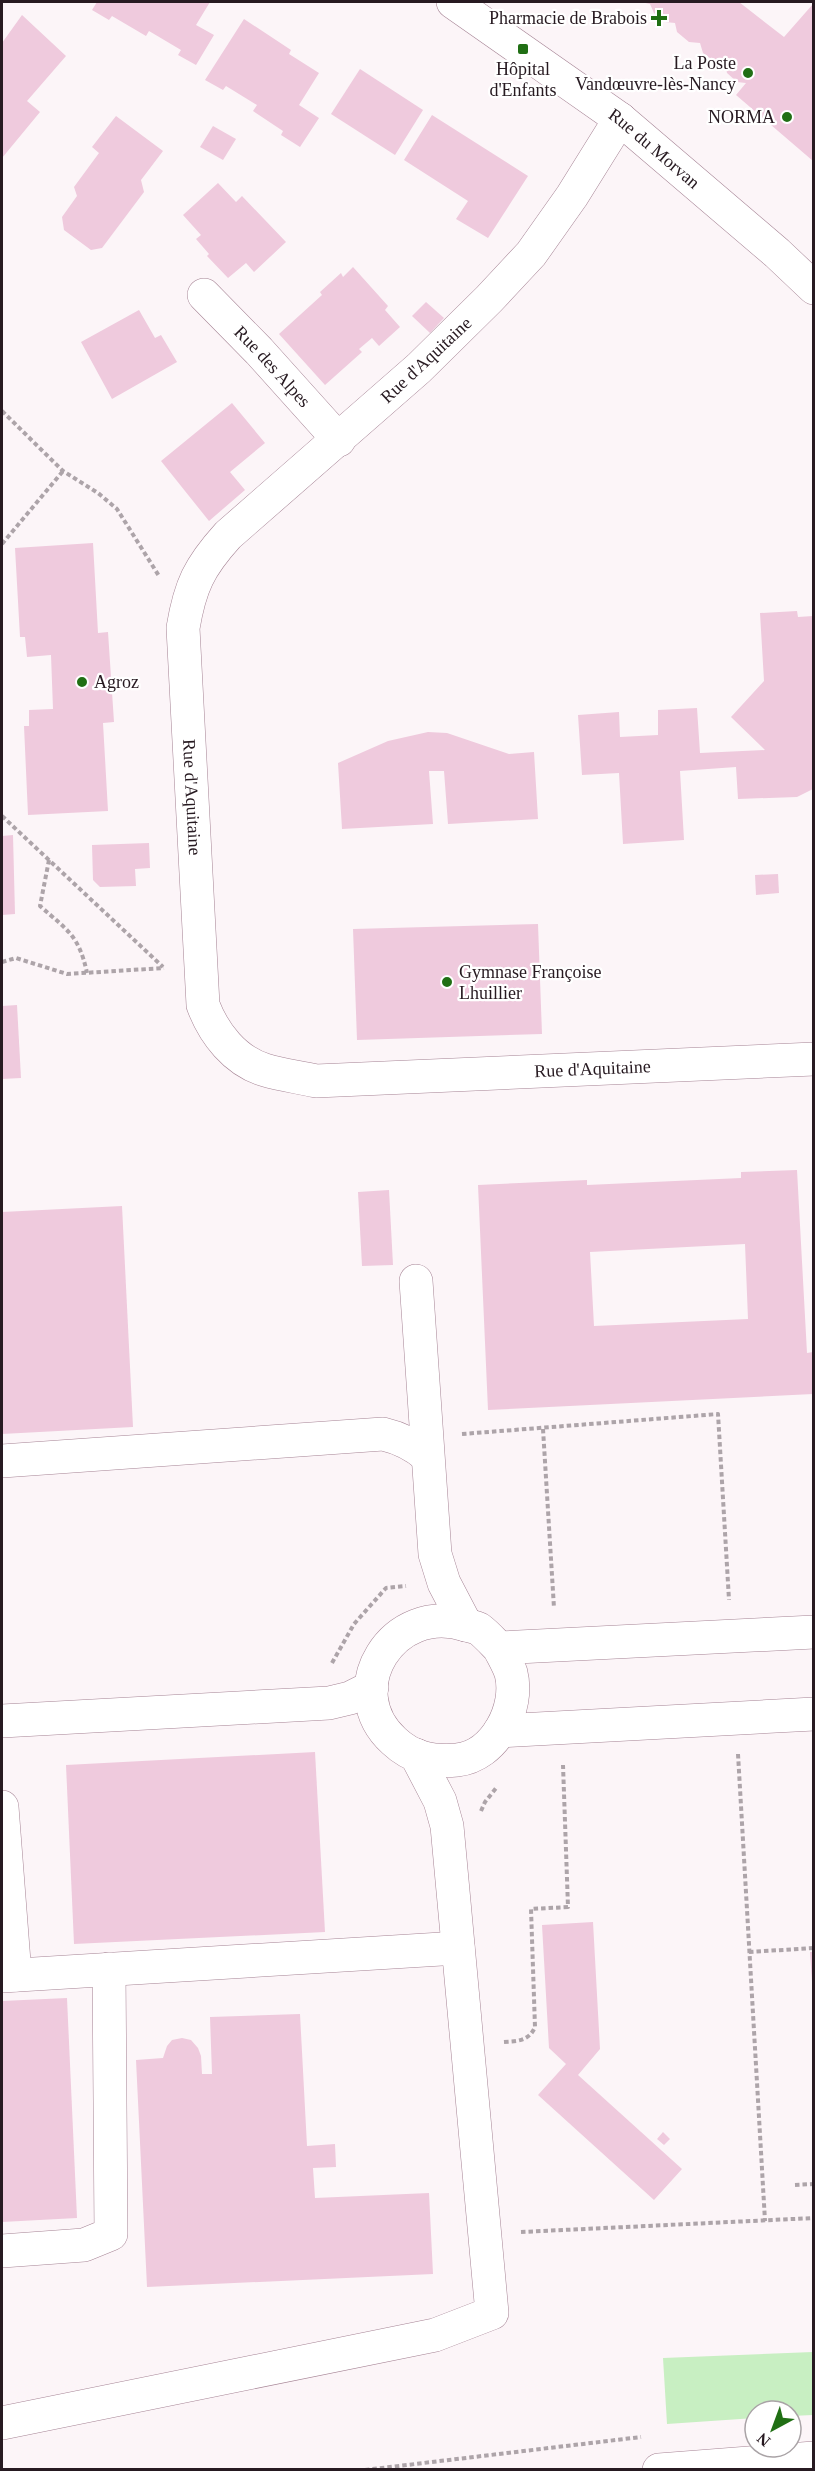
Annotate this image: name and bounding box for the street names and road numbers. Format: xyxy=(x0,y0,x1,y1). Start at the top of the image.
street label: Rue du Morvan xyxy=(605,104,704,193)
street label: Rue d'Aquitaine xyxy=(376,313,476,407)
street label: Rue des Alpes xyxy=(230,322,315,411)
street label: Rue d'Aquitaine xyxy=(179,738,205,856)
street label: Rue d'Aquitaine xyxy=(534,1056,651,1081)

